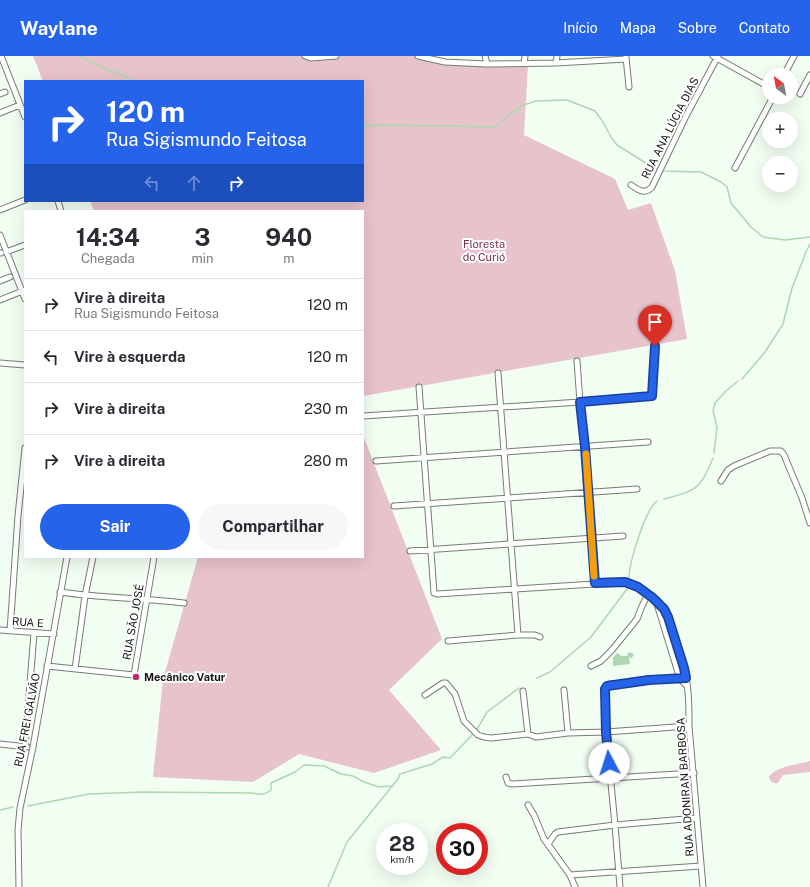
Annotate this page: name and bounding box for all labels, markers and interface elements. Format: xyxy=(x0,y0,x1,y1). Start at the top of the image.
text: Waylane xyxy=(20,17,98,39)
text: Início xyxy=(563,20,598,36)
text: Mapa xyxy=(620,20,656,36)
text: Sobre xyxy=(678,20,717,36)
text: Contato xyxy=(739,20,790,36)
north arrow xyxy=(762,68,798,104)
map controls xyxy=(762,68,798,192)
street label: RUA ANA LÚCIA DIAS xyxy=(638,75,701,181)
text: 120 m xyxy=(106,95,185,128)
icon: right xyxy=(40,96,92,148)
button: + xyxy=(762,112,798,148)
text: Rua Sigismundo Feitosa xyxy=(106,129,307,150)
button: − xyxy=(762,156,798,192)
icon: left xyxy=(141,172,163,194)
icon: ahead xyxy=(183,172,205,194)
icon: right xyxy=(225,172,247,194)
text: 14:34 xyxy=(76,223,140,251)
text: 3 xyxy=(195,223,211,251)
text: 940 xyxy=(265,223,312,251)
park label: Floresta do Curió xyxy=(463,238,505,263)
text: Chegada xyxy=(81,251,135,266)
text: min xyxy=(192,251,214,266)
text: m xyxy=(283,251,294,266)
text: Vire à direita xyxy=(74,289,165,306)
icon: right xyxy=(40,294,62,316)
text: 120 m xyxy=(307,296,348,313)
pin xyxy=(638,305,672,346)
text: Rua Sigismundo Feitosa xyxy=(74,306,219,321)
icon: arrive xyxy=(644,311,666,333)
icon: left xyxy=(40,346,62,368)
text: Vire à esquerda xyxy=(74,348,186,365)
text: 120 m xyxy=(307,348,348,365)
icon: right xyxy=(40,398,62,420)
text: Vire à direita xyxy=(74,400,165,417)
text: 230 m xyxy=(304,400,348,417)
icon: right xyxy=(40,450,62,472)
text: Vire à direita xyxy=(74,452,165,469)
text: 280 m xyxy=(304,452,348,469)
button: Sair xyxy=(40,504,190,550)
button: Compartilhar xyxy=(198,504,348,550)
street label: RUA SÃO JOSÉ xyxy=(119,583,146,661)
street label: RUA E xyxy=(12,615,44,629)
place label: Mecânico Vatur xyxy=(144,671,226,683)
street label: RUA FREI GALVÃO xyxy=(12,672,42,768)
marker: Mecânico Vatur xyxy=(131,672,141,682)
street label: RUA ADONIRAN BARBOSA xyxy=(674,717,696,857)
position arrow xyxy=(588,742,630,784)
speed limit sign: 30 xyxy=(436,823,488,875)
text: 28 xyxy=(389,832,415,856)
text: km/h xyxy=(390,853,414,865)

